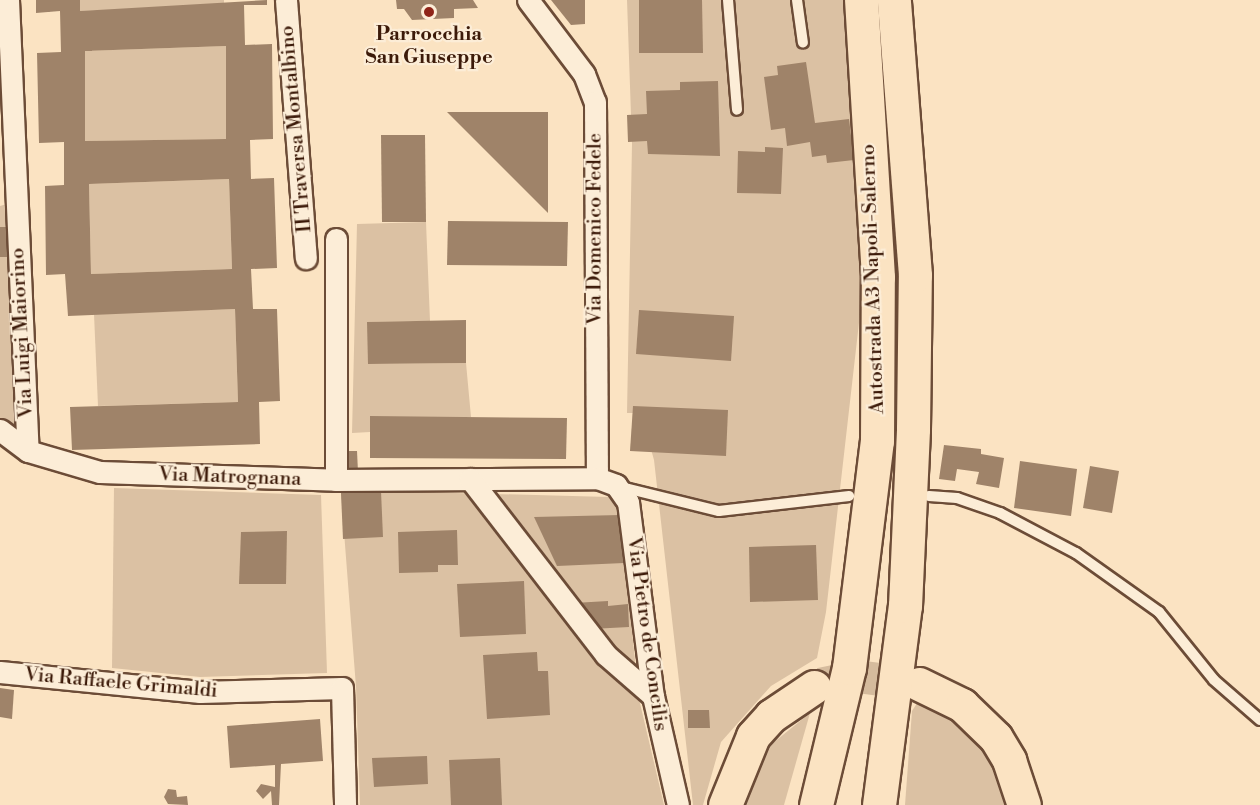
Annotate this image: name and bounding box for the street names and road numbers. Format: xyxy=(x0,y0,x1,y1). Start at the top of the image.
street label: II Traversa Montalbino xyxy=(275,24,317,234)
street label: Via Domenico Fedele xyxy=(583,133,607,325)
street label: Autostrada A3 Napoli-Salerno xyxy=(856,144,890,414)
street label: Via Luigi Maiorino xyxy=(6,247,38,419)
street label: Via Matrognana xyxy=(158,463,302,491)
street label: Via Pietro de Concilis xyxy=(622,535,672,733)
street label: Via Raffaele Grimaldi xyxy=(24,663,218,703)

